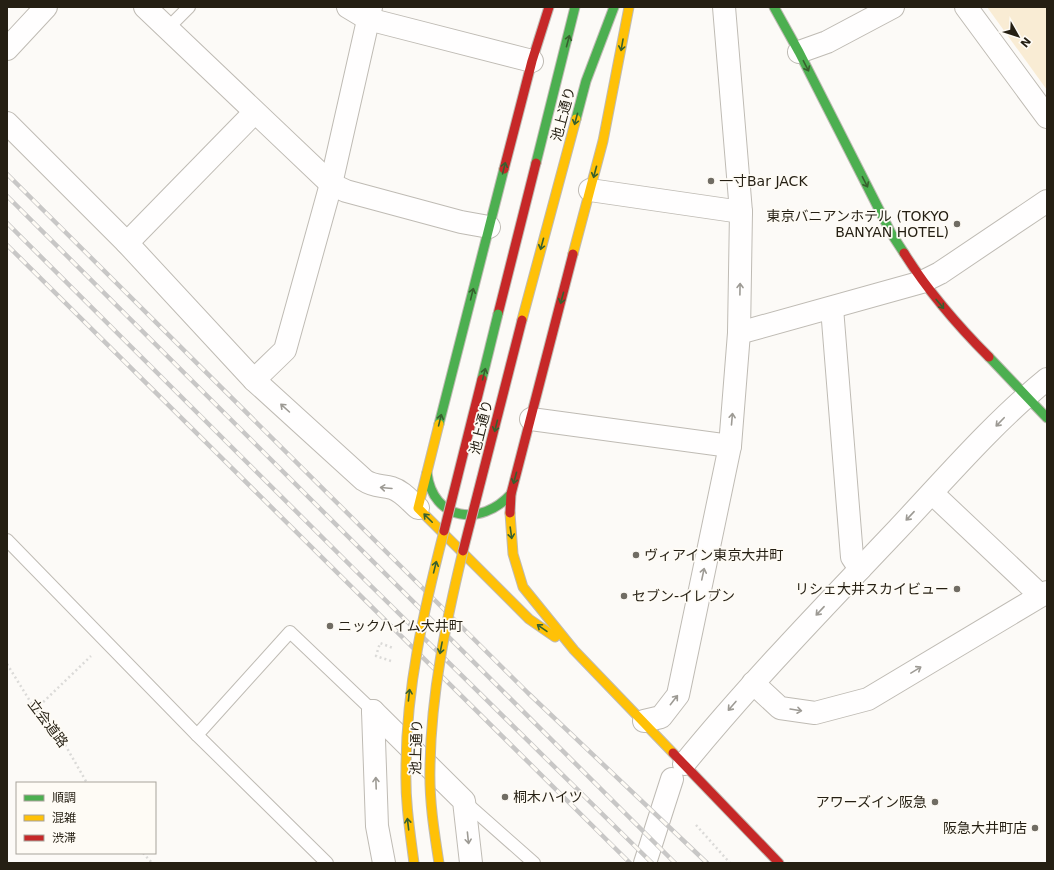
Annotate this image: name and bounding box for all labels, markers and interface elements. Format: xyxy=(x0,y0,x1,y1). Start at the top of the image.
north arrow xyxy=(998,16,1038,56)
text: N xyxy=(1017,34,1033,50)
one-way arrow xyxy=(564,35,572,48)
one-way arrow xyxy=(618,38,626,51)
one-way arrow xyxy=(803,60,810,72)
street label: 池上通り xyxy=(548,85,578,143)
one-way arrow xyxy=(572,112,579,125)
one-way arrow xyxy=(501,161,508,174)
one-way arrow xyxy=(590,166,598,179)
place label: 一寸Bar JACK xyxy=(719,173,808,189)
marker: 一寸Bar JACK xyxy=(706,176,716,186)
one-way arrow xyxy=(862,176,869,188)
place label: 東京バニアンホテル (TOKYO BANYAN HOTEL) xyxy=(767,208,949,240)
marker: 東京バニアンホテル (TOKYO BANYAN HOTEL) xyxy=(952,219,962,229)
one-way arrow xyxy=(538,238,546,251)
one-way arrow xyxy=(736,283,744,296)
one-way arrow xyxy=(469,287,476,300)
one-way arrow xyxy=(558,291,565,304)
one-way arrow xyxy=(935,299,944,310)
one-way arrow xyxy=(481,367,488,380)
street label: 池上通り xyxy=(466,398,496,456)
one-way arrow xyxy=(280,404,291,413)
one-way arrow xyxy=(437,413,445,426)
one-way arrow xyxy=(729,413,736,426)
one-way arrow xyxy=(995,417,1005,427)
one-way arrow xyxy=(492,420,499,433)
one-way arrow xyxy=(511,471,518,484)
one-way arrow xyxy=(380,484,393,491)
one-way arrow xyxy=(905,511,914,521)
one-way arrow xyxy=(423,513,433,523)
one-way arrow xyxy=(507,526,515,539)
place label: ヴィアイン東京大井町 xyxy=(644,547,783,563)
marker: ヴィアイン東京大井町 xyxy=(631,550,641,560)
one-way arrow xyxy=(431,561,439,574)
one-way arrow xyxy=(700,568,708,581)
place label: リシェ大井スカイビュー xyxy=(795,581,949,597)
marker: リシェ大井スカイビュー xyxy=(952,584,962,594)
place label: セブン-イレブン xyxy=(632,588,735,604)
marker: セブン-イレブン xyxy=(619,591,629,601)
one-way arrow xyxy=(816,606,825,616)
place label: ニックハイム大井町 xyxy=(338,618,463,634)
marker: ニックハイム大井町 xyxy=(325,621,335,631)
one-way arrow xyxy=(536,624,547,632)
one-way arrow xyxy=(437,641,445,654)
one-way arrow xyxy=(910,666,921,674)
one-way arrow xyxy=(405,689,413,702)
one-way arrow xyxy=(670,694,678,705)
street label: 立会道路 xyxy=(25,696,71,750)
one-way arrow xyxy=(728,701,737,712)
one-way arrow xyxy=(789,707,802,715)
street label: 池上通り xyxy=(407,719,425,775)
one-way arrow xyxy=(372,777,380,790)
legend xyxy=(16,782,156,854)
place label: 桐木ハイツ xyxy=(513,789,583,805)
text: 順調 xyxy=(52,791,76,805)
marker: 桐木ハイツ xyxy=(500,792,510,802)
place label: アワーズイン阪急 xyxy=(816,794,927,810)
marker: アワーズイン阪急 xyxy=(930,797,940,807)
text: 混雑 xyxy=(52,811,76,825)
one-way arrow xyxy=(404,818,412,831)
place label: 阪急大井町店 xyxy=(943,820,1027,836)
marker: 阪急大井町店 xyxy=(1030,823,1040,833)
text: 渋滞 xyxy=(52,831,76,845)
one-way arrow xyxy=(464,831,472,844)

